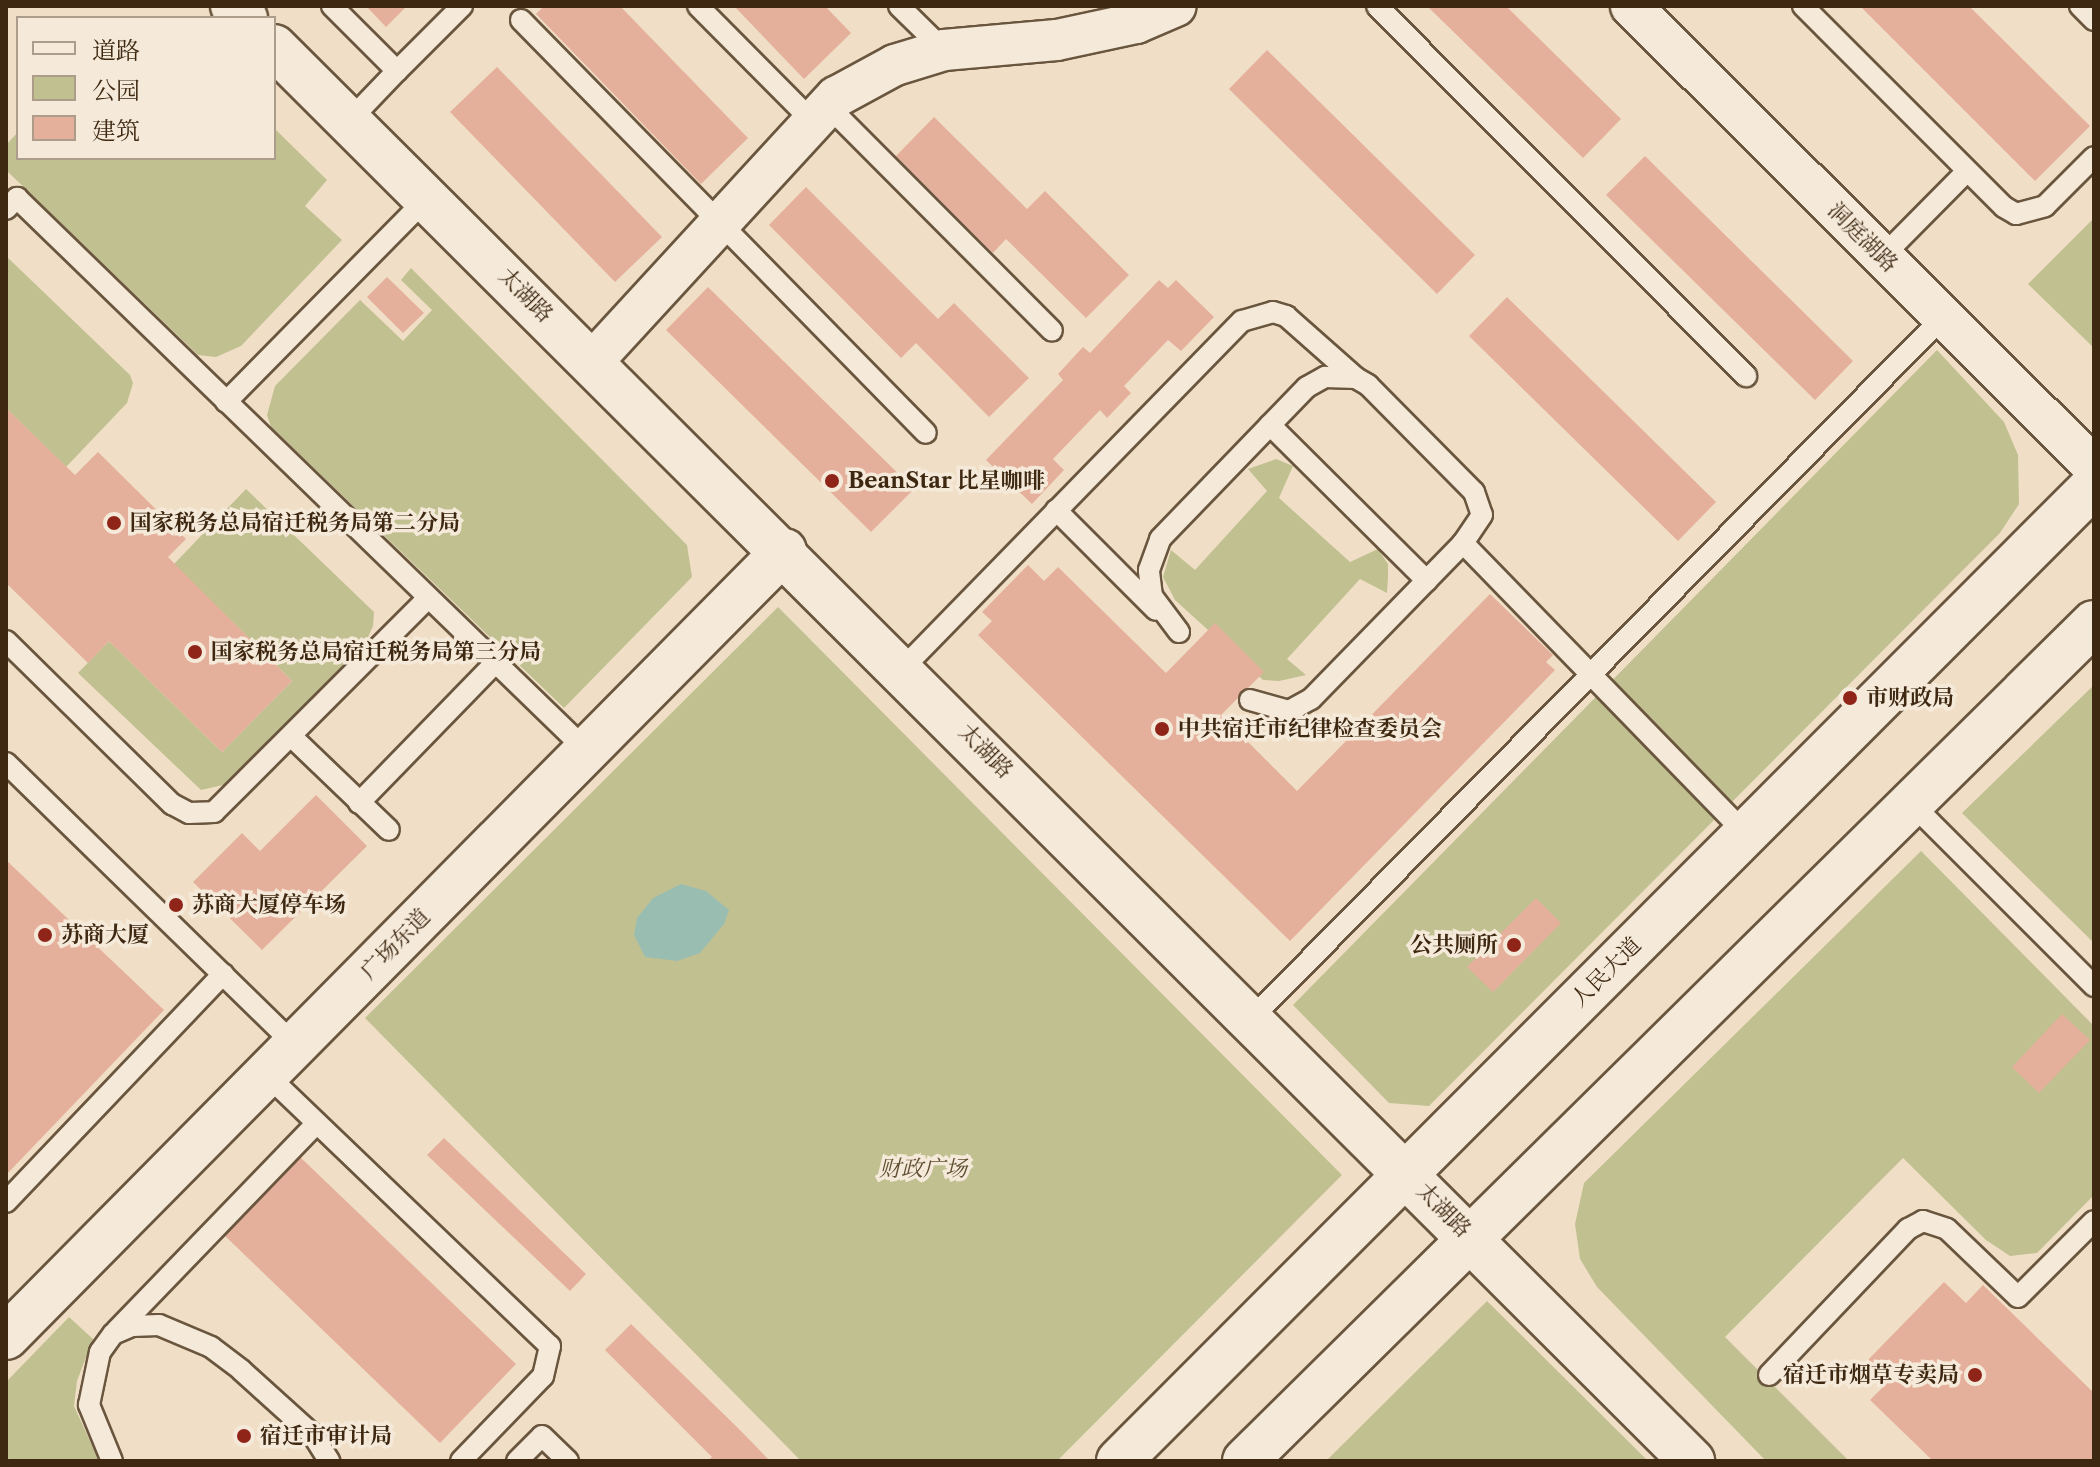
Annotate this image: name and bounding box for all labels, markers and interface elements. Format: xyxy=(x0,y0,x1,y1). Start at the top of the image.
legend xyxy=(16,16,276,160)
text: 道路 xyxy=(92,36,140,65)
text: 公园 xyxy=(92,76,140,105)
text: 建筑 xyxy=(92,116,140,145)
street label: 洞庭湖路 xyxy=(1823,197,1903,277)
street label: 太湖路 xyxy=(493,262,559,328)
place label: BeanStar 比星咖啡 xyxy=(848,468,1045,494)
marker: BeanStar 比星咖啡 xyxy=(823,472,841,490)
place label: 国家税务总局宿迁税务局第二分局 xyxy=(130,510,460,536)
marker: 国家税务总局宿迁税务局第二分局 xyxy=(105,514,123,532)
place label: 国家税务总局宿迁税务局第三分局 xyxy=(211,639,541,665)
marker: 国家税务总局宿迁税务局第三分局 xyxy=(186,643,204,661)
place label: 市财政局 xyxy=(1866,685,1954,711)
marker: 市财政局 xyxy=(1841,689,1859,707)
place label: 中共宿迁市纪律检查委员会 xyxy=(1178,716,1442,742)
street label: 太湖路 xyxy=(953,718,1019,784)
marker: 中共宿迁市纪律检查委员会 xyxy=(1153,720,1171,738)
place label: 苏商大厦停车场 xyxy=(192,892,346,918)
marker: 苏商大厦停车场 xyxy=(167,896,185,914)
street label: 广场东道 xyxy=(355,903,435,985)
place label: 苏商大厦 xyxy=(61,922,149,948)
marker: 苏商大厦 xyxy=(36,926,54,944)
place label: 公共厕所 xyxy=(1410,932,1498,958)
street label: 人民大道 xyxy=(1566,932,1646,1012)
marker: 公共厕所 xyxy=(1505,936,1523,954)
park label: 财政广场 xyxy=(879,1156,967,1182)
street label: 太湖路 xyxy=(1411,1177,1477,1243)
place label: 宿迁市烟草专卖局 xyxy=(1783,1362,1959,1388)
marker: 宿迁市烟草专卖局 xyxy=(1966,1366,1984,1384)
place label: 宿迁市审计局 xyxy=(260,1423,392,1449)
marker: 宿迁市审计局 xyxy=(235,1427,253,1445)

